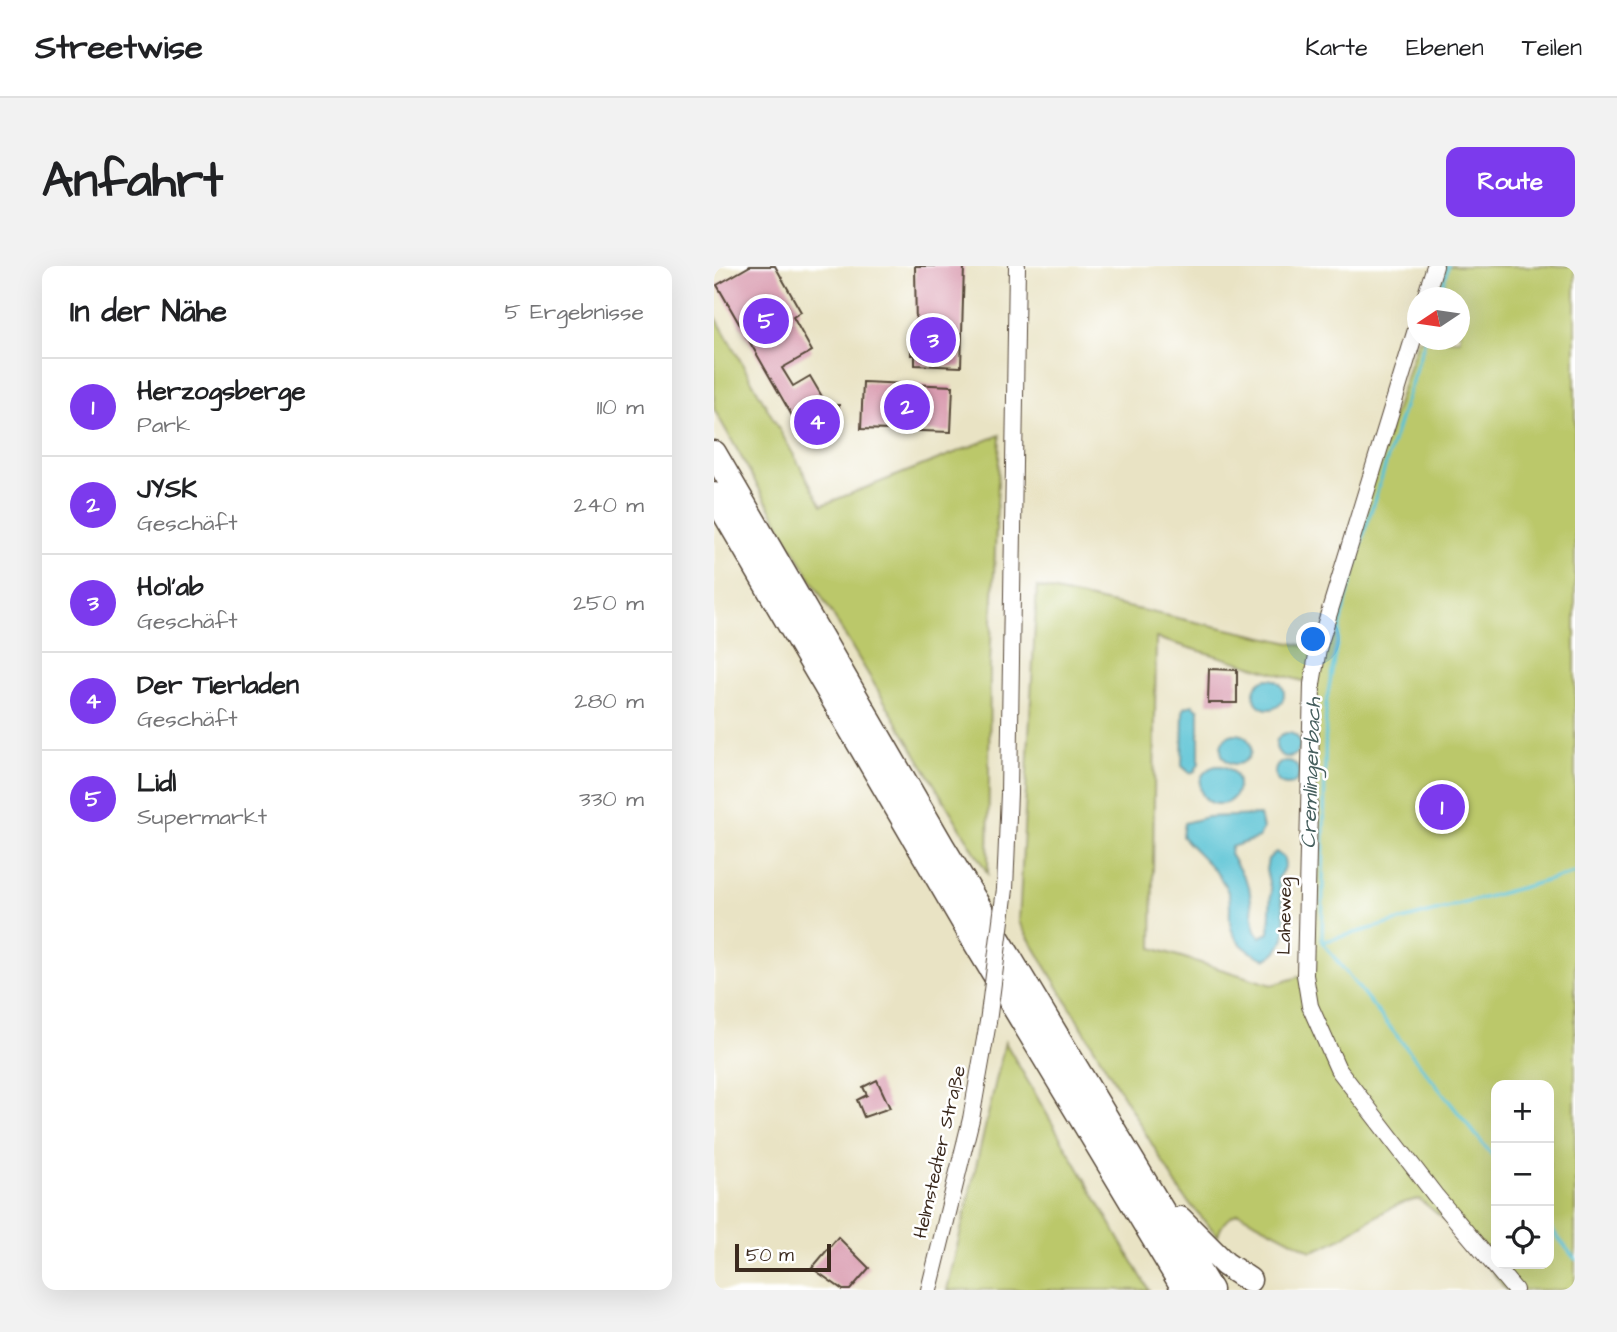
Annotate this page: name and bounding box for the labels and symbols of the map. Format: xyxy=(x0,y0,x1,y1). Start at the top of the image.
north arrow xyxy=(1407,287,1470,350)
pin: 5 xyxy=(743,295,789,347)
pin: 3 xyxy=(910,314,956,366)
pin: 2 xyxy=(884,381,930,433)
pin: 4 xyxy=(794,396,840,448)
your location xyxy=(1296,622,1330,656)
water label: Cremlingerbach xyxy=(1294,695,1329,849)
pin: 1 xyxy=(1419,781,1465,833)
street label: Laheweg xyxy=(1271,877,1300,955)
street label: Helmstedter Straße xyxy=(907,1063,973,1241)
scale bar xyxy=(735,1241,831,1273)

